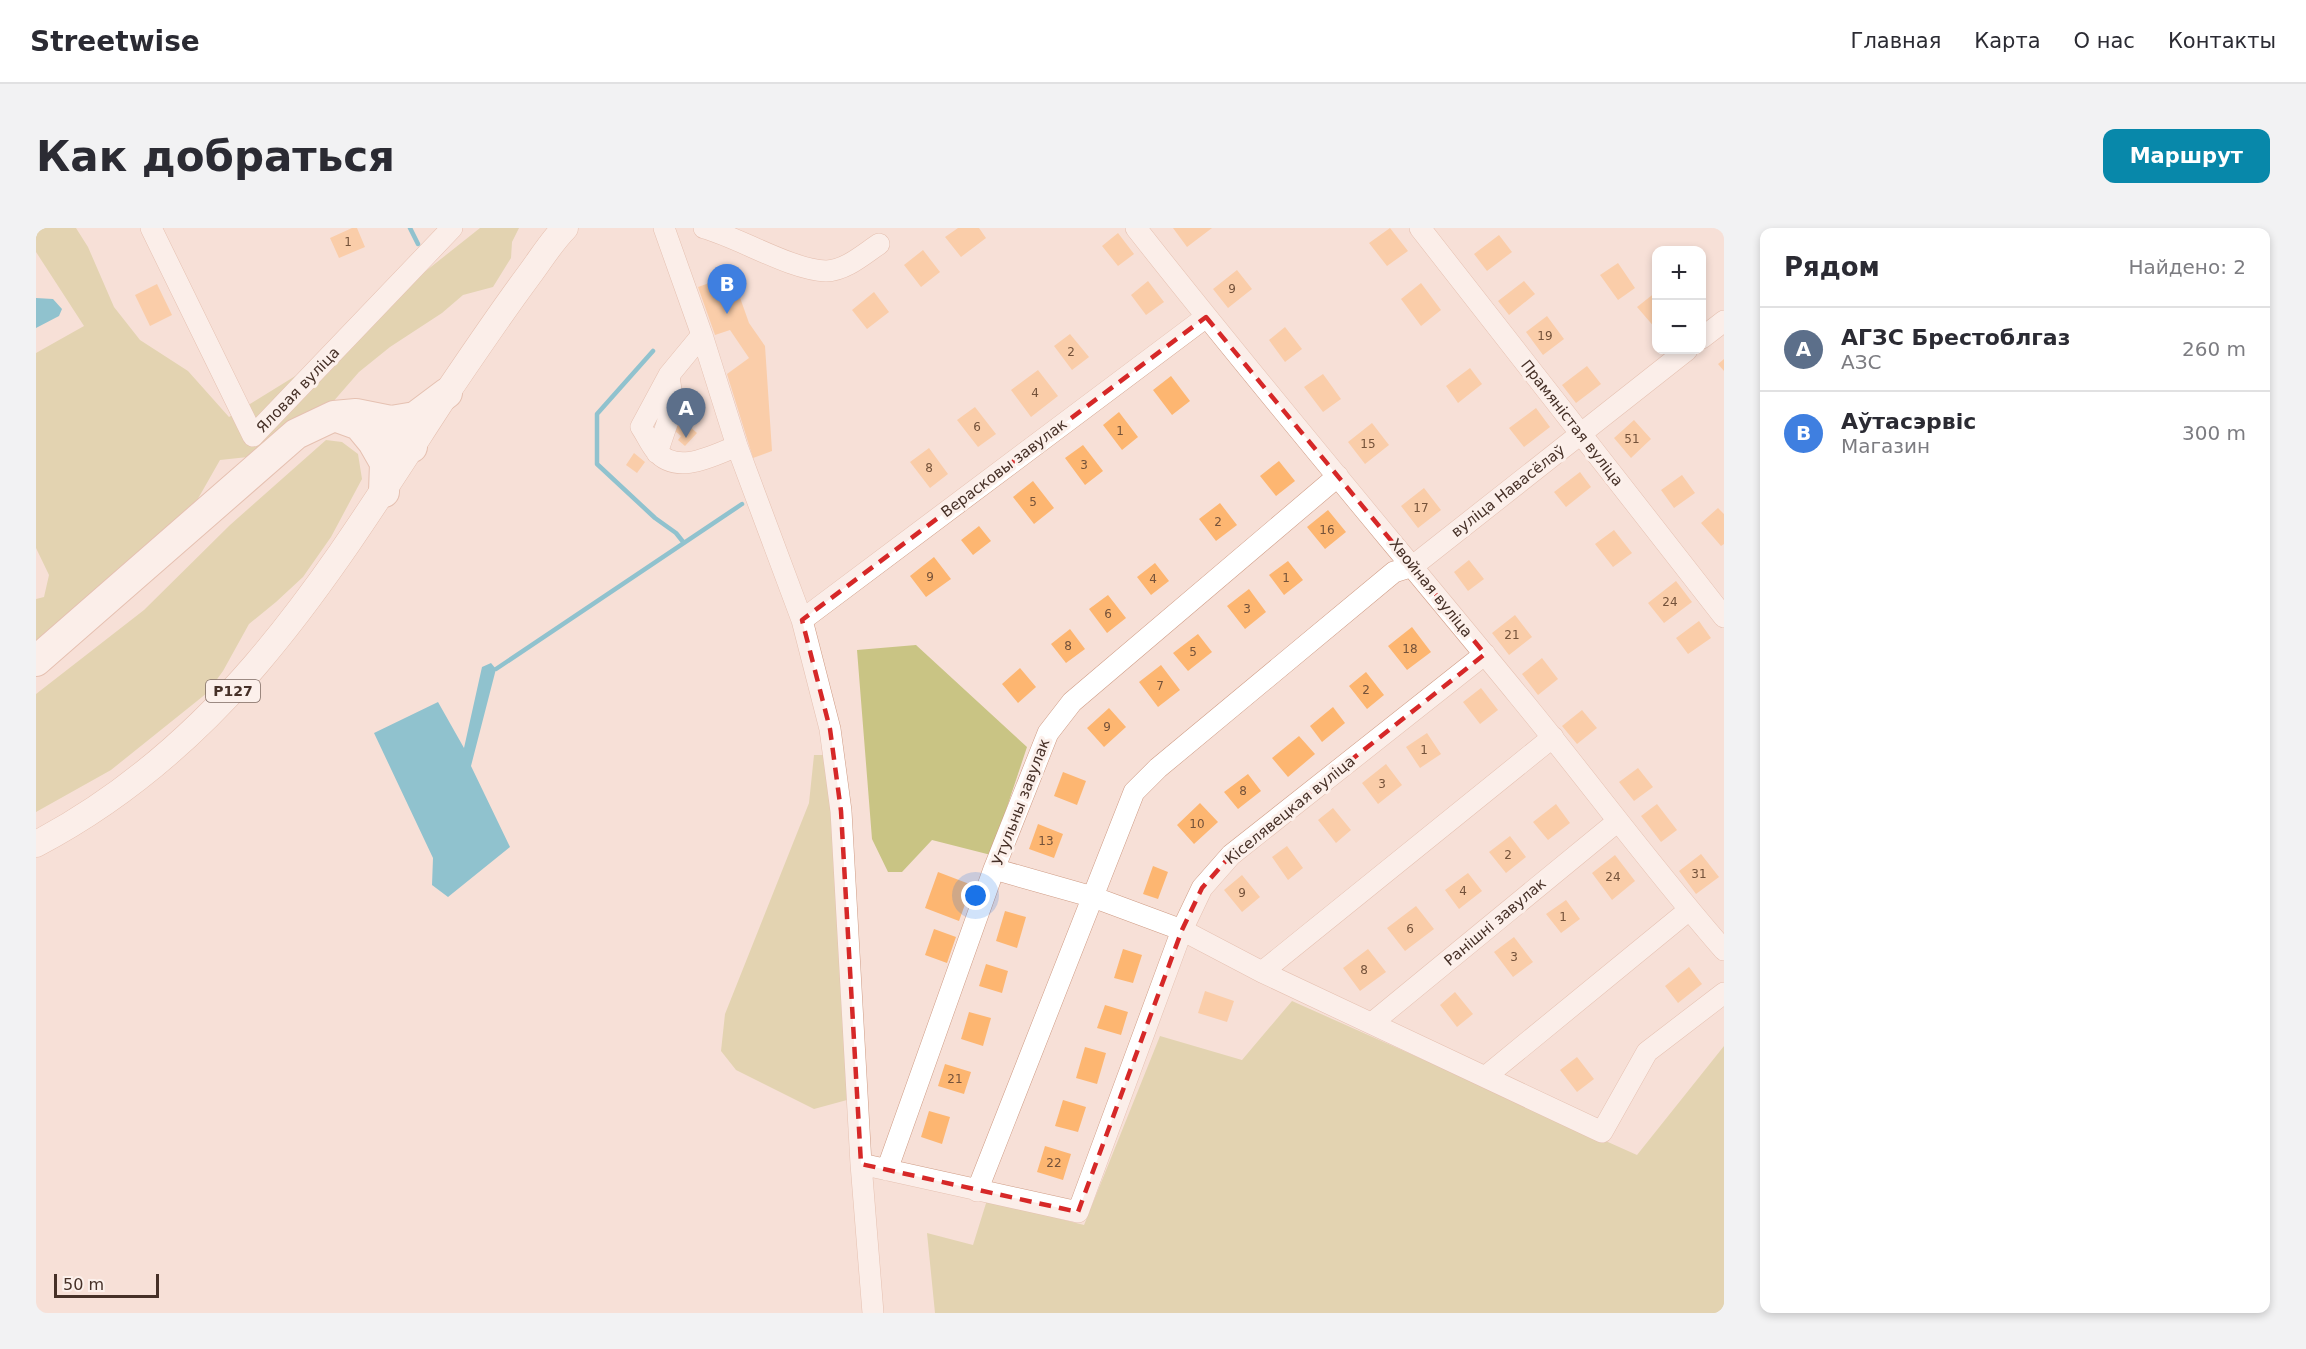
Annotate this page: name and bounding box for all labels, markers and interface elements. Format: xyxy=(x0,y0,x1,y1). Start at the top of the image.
text: Streetwise xyxy=(30,25,200,58)
text: Главная xyxy=(1851,29,1941,53)
text: Карта xyxy=(1974,29,2041,53)
text: О нас xyxy=(2074,29,2135,53)
text: Контакты xyxy=(2168,29,2276,53)
button: Маршрут xyxy=(2103,129,2270,183)
text: Как добраться xyxy=(36,132,395,181)
house number: 1 xyxy=(344,235,352,249)
map controls xyxy=(1652,246,1706,354)
button: + xyxy=(1652,246,1706,300)
text: Рядом xyxy=(1784,252,1880,282)
text: Найдено: 2 xyxy=(2128,255,2246,279)
pin: B xyxy=(708,264,746,314)
house number: 9 xyxy=(1228,282,1236,296)
button: − xyxy=(1652,300,1706,354)
text: АГЗС Брестоблгаз xyxy=(1841,325,2070,350)
house number: 19 xyxy=(1537,329,1553,343)
text: A xyxy=(1796,337,1811,361)
text: 260 m xyxy=(2182,337,2246,361)
street label: Яловая вуліца xyxy=(253,344,343,436)
house number: 2 xyxy=(1067,345,1075,359)
text: АЗС xyxy=(1841,350,1881,374)
street label: Прамяністая вуліца xyxy=(1517,356,1627,490)
house number: 4 xyxy=(1031,386,1039,400)
pin: A xyxy=(666,388,706,438)
text: Аўтасэрвіс xyxy=(1841,409,1976,434)
street label: Верасковы завулак xyxy=(938,415,1070,521)
house number: 6 xyxy=(973,420,981,434)
text: B xyxy=(1796,421,1811,445)
text: 300 m xyxy=(2182,421,2246,445)
house number: 1 xyxy=(1116,424,1124,438)
house number: 51 xyxy=(1624,432,1640,446)
text: Магазин xyxy=(1841,434,1930,458)
house number: 15 xyxy=(1360,437,1376,451)
street label: вуліца Навасёлаў xyxy=(1448,441,1569,541)
house number: 3 xyxy=(1080,458,1088,472)
house number: 8 xyxy=(925,461,933,475)
house number: 5 xyxy=(1029,495,1037,509)
house number: 17 xyxy=(1413,501,1429,515)
house number: 2 xyxy=(1214,515,1222,529)
house number: 16 xyxy=(1319,523,1335,537)
street label: Хвойная вуліца xyxy=(1386,535,1476,641)
house number: 9 xyxy=(926,570,934,584)
house number: 1 xyxy=(1282,571,1290,585)
house number: 4 xyxy=(1149,572,1157,586)
house number: 24 xyxy=(1662,595,1678,609)
house number: 3 xyxy=(1243,602,1251,616)
house number: 6 xyxy=(1104,607,1112,621)
house number: 21 xyxy=(1504,628,1520,642)
house number: 8 xyxy=(1064,639,1072,653)
house number: 18 xyxy=(1402,642,1418,656)
house number: 5 xyxy=(1189,645,1197,659)
house number: 7 xyxy=(1156,679,1164,693)
road number: Р127 xyxy=(206,680,260,702)
house number: 2 xyxy=(1362,683,1370,697)
house number: 9 xyxy=(1103,720,1111,734)
street label: Утульны завулак xyxy=(989,736,1053,868)
house number: 1 xyxy=(1420,743,1428,757)
street label: Кіселявецкая вуліца xyxy=(1221,752,1359,868)
house number: 3 xyxy=(1378,777,1386,791)
house number: 8 xyxy=(1239,784,1247,798)
house number: 10 xyxy=(1189,817,1205,831)
house number: 13 xyxy=(1038,834,1054,848)
house number: 2 xyxy=(1504,848,1512,862)
house number: 31 xyxy=(1691,867,1707,881)
house number: 24 xyxy=(1605,870,1621,884)
street label: Ранішні завулак xyxy=(1440,874,1550,970)
your location xyxy=(961,881,990,910)
house number: 4 xyxy=(1459,884,1467,898)
house number: 9 xyxy=(1238,886,1246,900)
house number: 1 xyxy=(1559,910,1567,924)
house number: 6 xyxy=(1406,922,1414,936)
house number: 3 xyxy=(1510,950,1518,964)
house number: 8 xyxy=(1360,963,1368,977)
house number: 21 xyxy=(947,1072,963,1086)
house number: 22 xyxy=(1046,1156,1062,1170)
scale bar xyxy=(54,1271,159,1298)
text: 50 m xyxy=(63,1275,104,1294)

